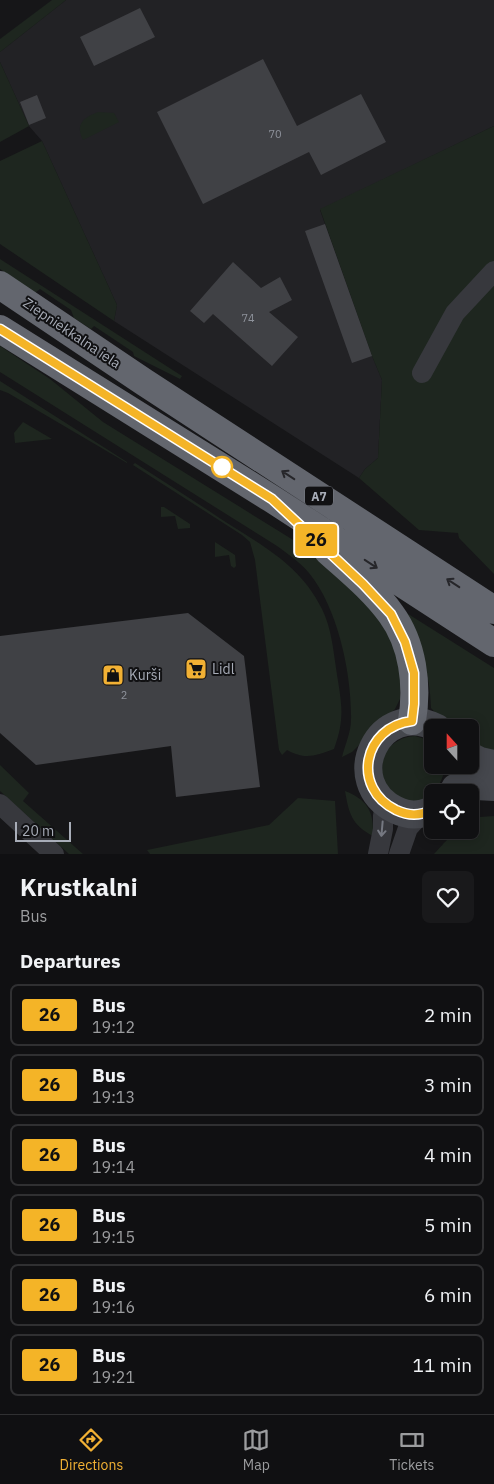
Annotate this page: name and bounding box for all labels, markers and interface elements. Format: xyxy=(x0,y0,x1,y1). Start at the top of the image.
house number: 70 xyxy=(268,127,282,141)
street label: Ziepniekkalna iela xyxy=(20,294,125,373)
house number: 74 xyxy=(241,311,255,325)
unlabelled marker xyxy=(211,456,233,478)
one-way arrow xyxy=(281,470,295,480)
road number: A7 xyxy=(305,486,333,506)
line badge: 26 xyxy=(294,524,338,556)
text: 26 xyxy=(305,528,327,551)
one-way arrow xyxy=(364,559,378,569)
one-way arrow xyxy=(446,578,460,588)
supermarket icon: Lidl xyxy=(184,657,208,681)
place label: Lidl xyxy=(212,660,235,678)
shop icon: Kurši xyxy=(101,663,125,687)
place label: Kurši xyxy=(129,666,161,684)
house number: 2 xyxy=(121,688,127,702)
north arrow xyxy=(424,719,479,774)
map controls xyxy=(424,719,479,839)
button: locate xyxy=(424,784,479,839)
scale bar xyxy=(15,819,71,842)
one-way arrow xyxy=(378,821,387,837)
text: 20 m xyxy=(22,822,54,840)
text: Krustkalni xyxy=(20,871,138,903)
button: heart xyxy=(422,871,474,923)
text: Bus xyxy=(20,906,47,926)
text: Departures xyxy=(20,949,120,973)
text: Bus xyxy=(92,993,126,1017)
text: 26 xyxy=(39,1003,60,1026)
text: 2 min xyxy=(424,1003,472,1027)
text: 19:12 xyxy=(92,1017,135,1037)
text: Bus xyxy=(92,1063,126,1087)
text: 26 xyxy=(39,1073,60,1096)
text: 3 min xyxy=(424,1073,472,1097)
text: 19:13 xyxy=(92,1087,135,1107)
text: Bus xyxy=(92,1133,126,1157)
text: 26 xyxy=(39,1143,60,1166)
text: 4 min xyxy=(424,1143,472,1167)
text: 19:14 xyxy=(92,1157,135,1177)
text: Bus xyxy=(92,1203,126,1227)
text: 26 xyxy=(39,1213,60,1236)
text: 5 min xyxy=(424,1213,472,1237)
text: 19:15 xyxy=(92,1227,135,1247)
text: Bus xyxy=(92,1273,126,1297)
text: 26 xyxy=(39,1283,60,1306)
text: 6 min xyxy=(424,1283,472,1307)
text: 19:16 xyxy=(92,1297,135,1317)
text: Bus xyxy=(92,1343,126,1367)
text: 26 xyxy=(39,1353,60,1376)
text: 11 min xyxy=(413,1353,472,1377)
text: 19:21 xyxy=(92,1367,135,1387)
tab: Directions xyxy=(60,1426,123,1474)
tab: Map xyxy=(242,1426,270,1474)
tab: Tickets xyxy=(389,1426,434,1474)

